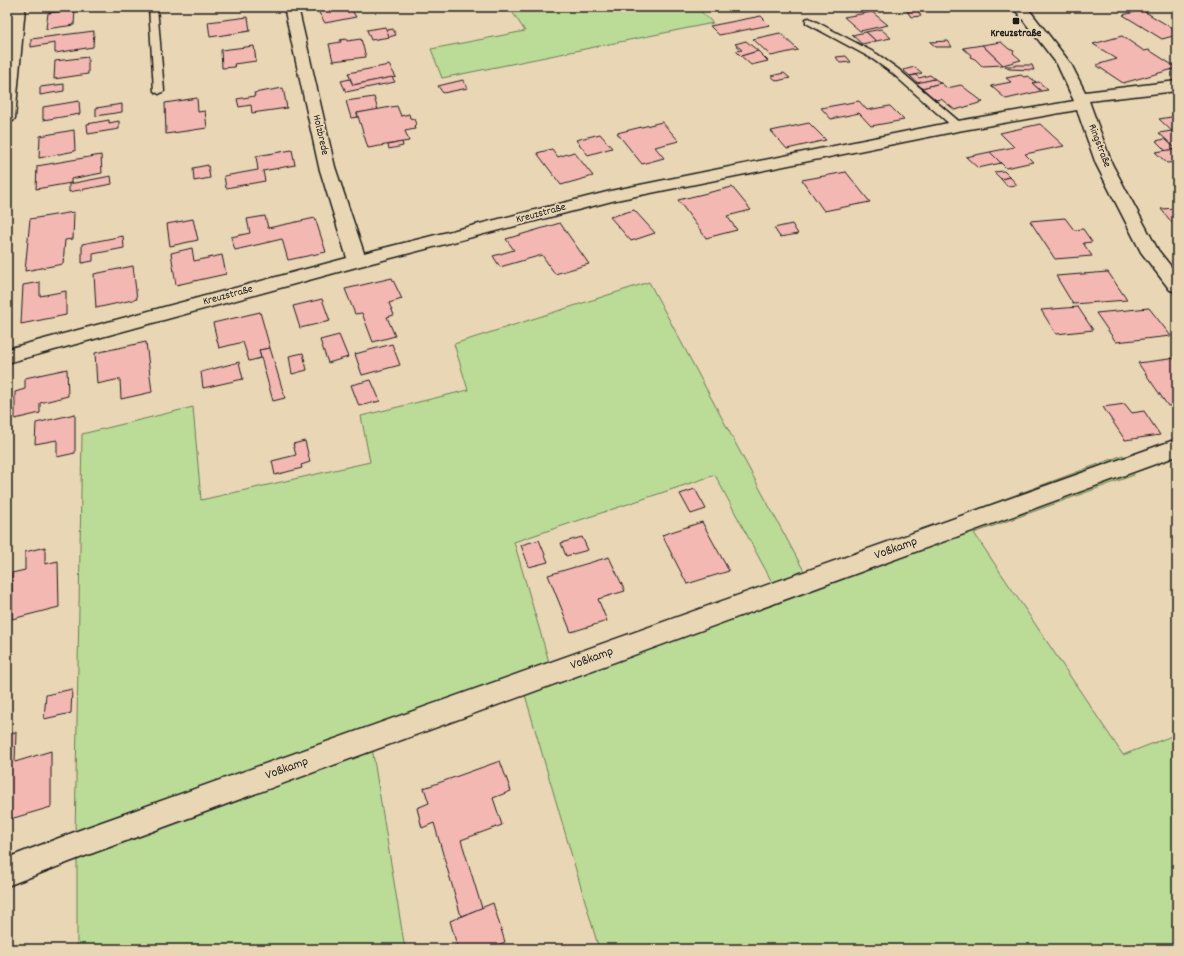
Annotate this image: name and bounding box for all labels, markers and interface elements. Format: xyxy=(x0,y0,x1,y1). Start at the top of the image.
marker: Kreuzstraße xyxy=(1011,16,1021,26)
place label: Kreuzstraße xyxy=(991,26,1042,42)
street label: Holzbrede xyxy=(308,113,332,157)
street label: Ringstraße xyxy=(1083,122,1115,170)
street label: Kreuzstraße xyxy=(514,200,568,228)
street label: Kreuzstraße xyxy=(201,282,255,310)
street label: Voßkamp xyxy=(872,532,920,566)
street label: Voßkamp xyxy=(568,642,616,676)
street label: Voßkamp xyxy=(263,752,311,786)

